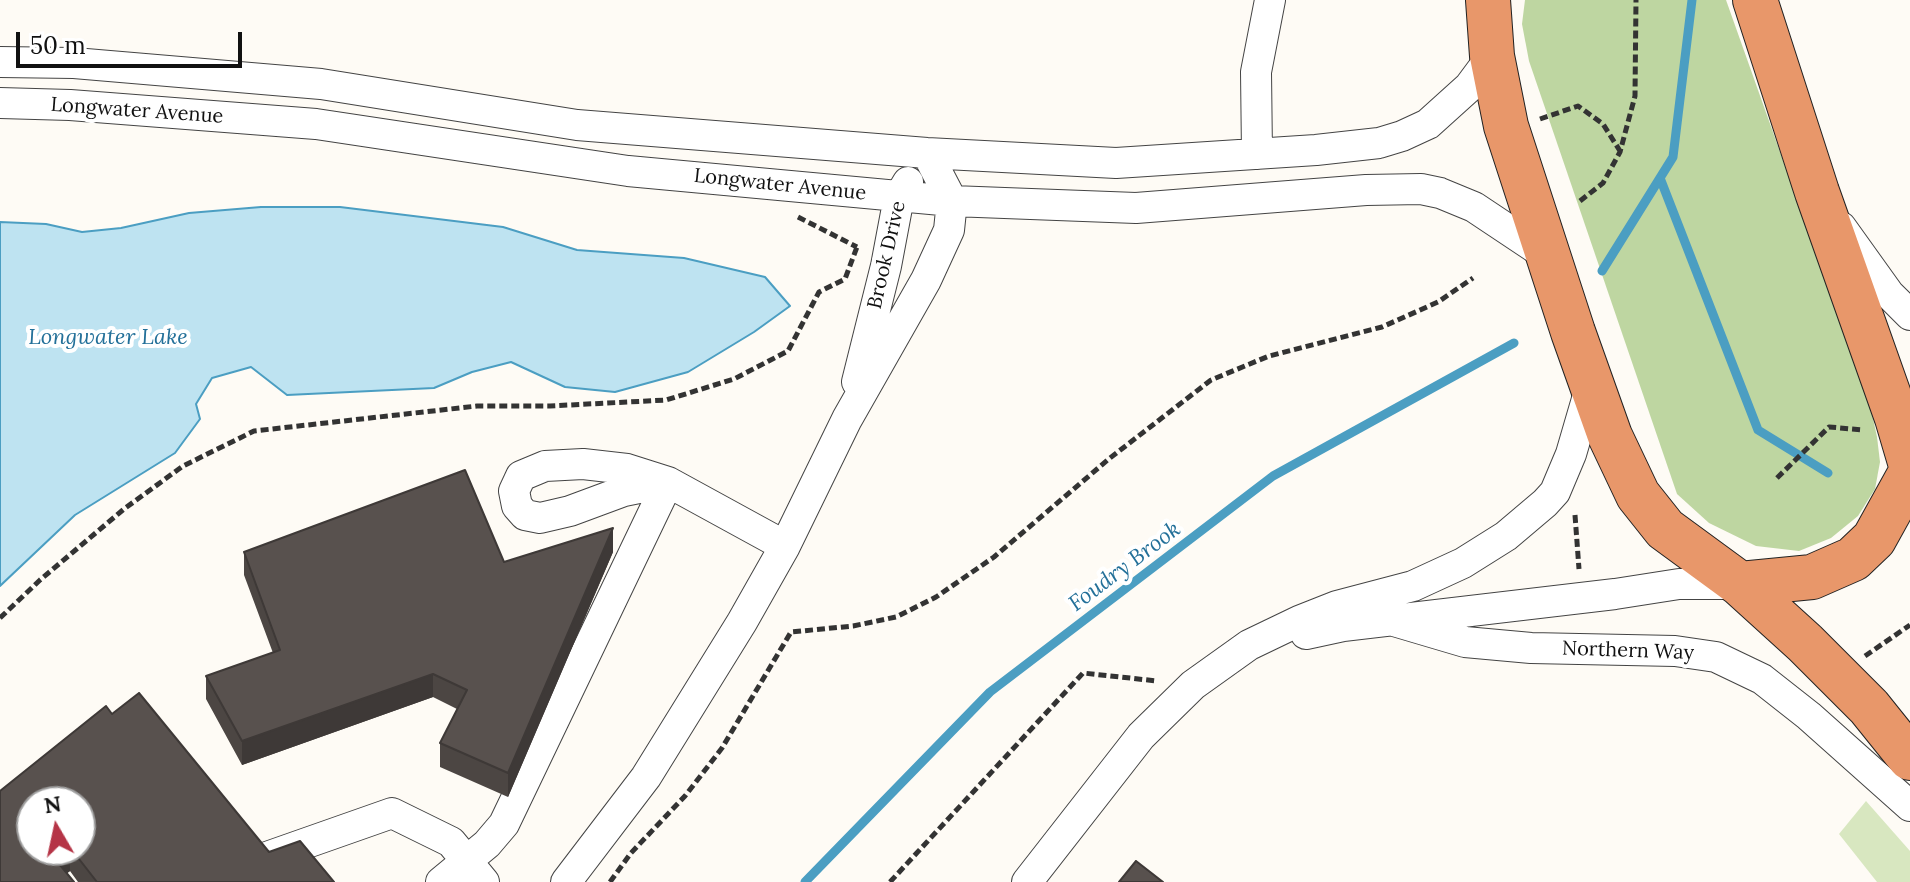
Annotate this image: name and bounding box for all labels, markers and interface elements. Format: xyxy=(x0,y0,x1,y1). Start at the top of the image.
scale bar xyxy=(20,16,246,66)
text: 50 m xyxy=(30,30,86,61)
street label: Longwater Avenue xyxy=(50,93,224,129)
street label: Longwater Avenue xyxy=(693,164,867,206)
street label: Brook Drive xyxy=(863,199,911,311)
water label: Longwater Lake xyxy=(28,325,188,351)
water label: Foudry Brook xyxy=(1064,516,1186,618)
street label: Northern Way xyxy=(1562,637,1694,665)
north arrow xyxy=(16,786,96,866)
text: N xyxy=(42,789,63,819)

